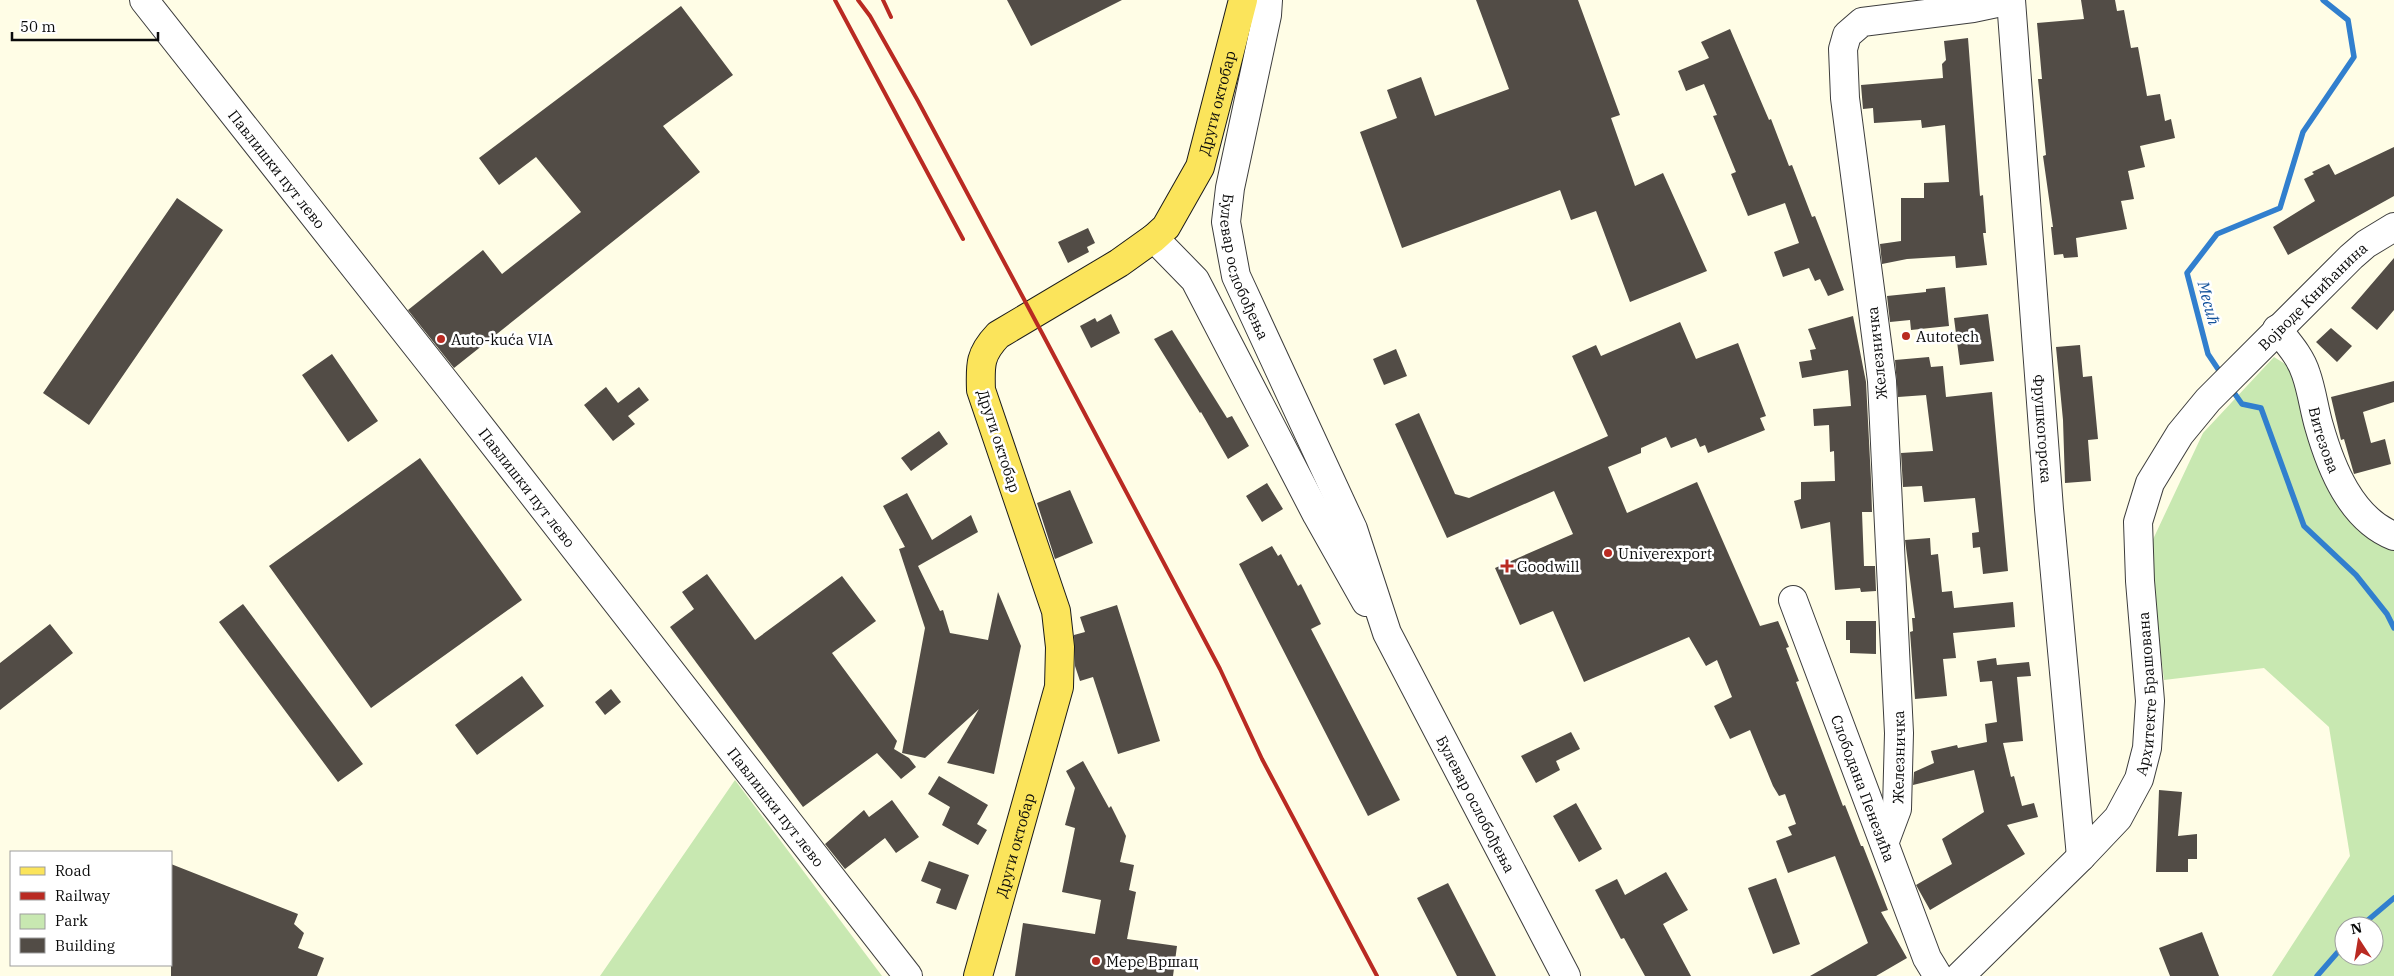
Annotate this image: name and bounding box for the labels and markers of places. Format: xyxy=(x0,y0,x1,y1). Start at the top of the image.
place label: Autotech xyxy=(1916,327,1979,346)
place label: Auto-kuća VIA xyxy=(451,330,554,349)
marker: Autotech xyxy=(1900,330,1912,342)
marker: Auto-kuća VIA xyxy=(435,333,447,345)
place label: Univerexport xyxy=(1618,544,1712,563)
marker: Univerexport xyxy=(1602,547,1614,559)
place label: Goodwill xyxy=(1517,557,1580,576)
marker: Goodwill xyxy=(1501,560,1513,572)
place label: Мере Вршац xyxy=(1106,952,1199,971)
marker: Мере Вршац xyxy=(1090,955,1102,967)

